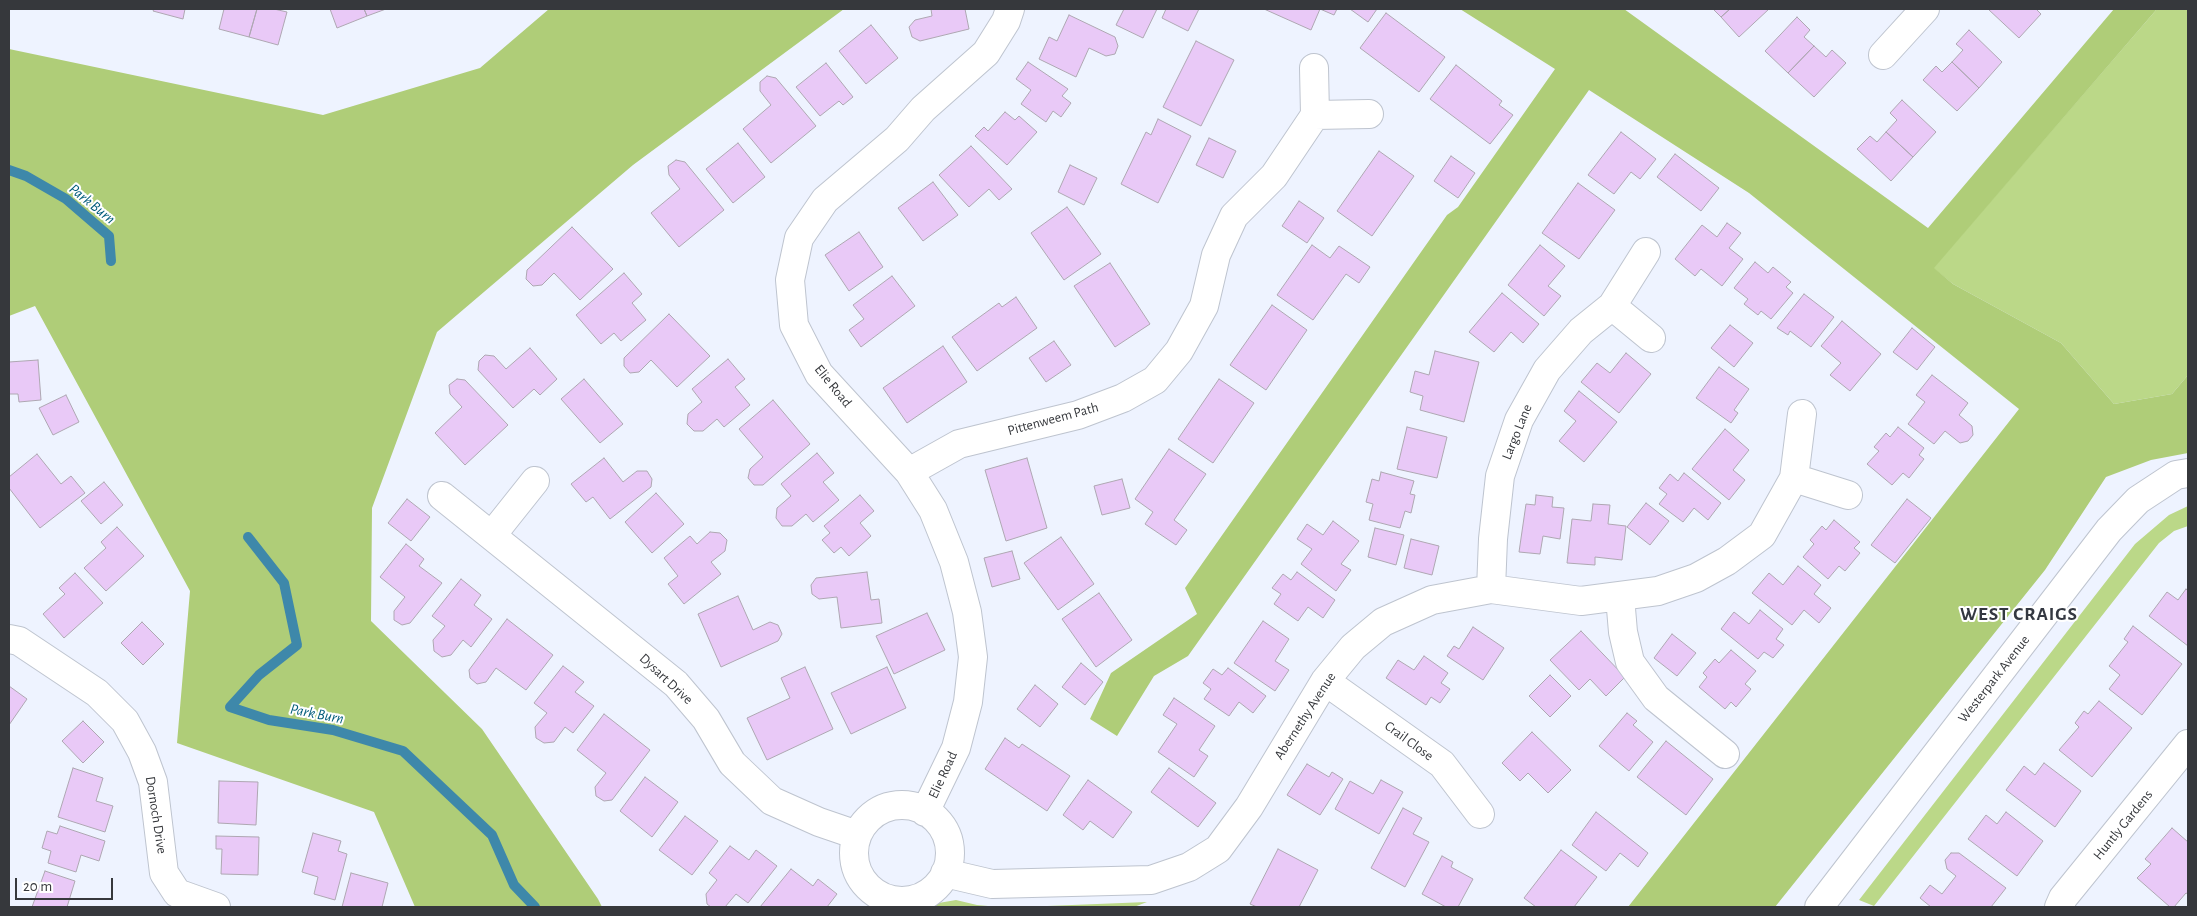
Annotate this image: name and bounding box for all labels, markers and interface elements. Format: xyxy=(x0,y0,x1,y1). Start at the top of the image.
water label: Park Burn xyxy=(65,180,119,228)
street label: Elie Road xyxy=(811,361,855,411)
street label: Pittenweem Path xyxy=(1006,399,1100,439)
street label: Largo Lane xyxy=(1498,402,1536,462)
district label: WEST CRAIGS xyxy=(1959,603,2079,625)
street label: Westerpark Avenue xyxy=(1955,632,2033,726)
street label: Dysart Drive xyxy=(636,650,696,708)
street label: Abernethy Avenue xyxy=(1271,669,1339,763)
water label: Park Burn xyxy=(289,700,345,728)
street label: Crail Close xyxy=(1381,718,1437,764)
street label: Elie Road xyxy=(925,749,961,801)
street label: Dornoch Drive xyxy=(142,775,170,855)
street label: Huntly Gardens xyxy=(2090,787,2156,863)
scale bar xyxy=(18,868,115,900)
text: 20 m xyxy=(23,879,52,894)

